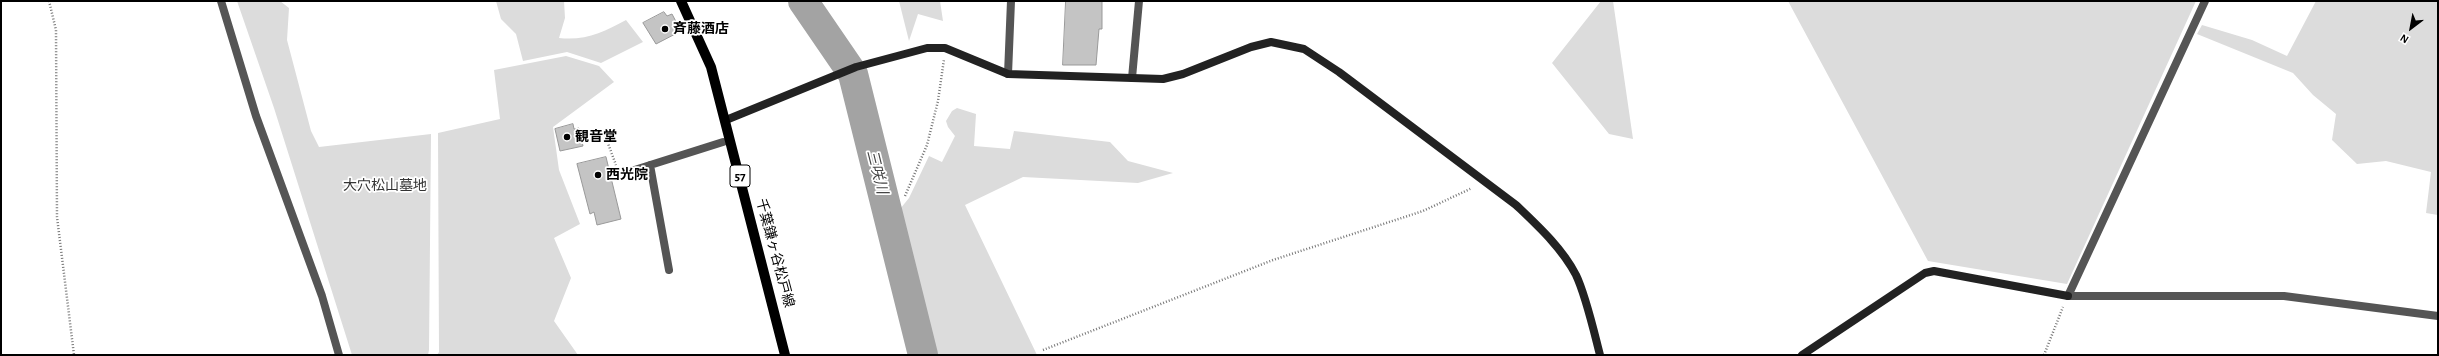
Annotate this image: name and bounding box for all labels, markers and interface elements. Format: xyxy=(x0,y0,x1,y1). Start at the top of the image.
north arrow xyxy=(2391,8,2431,48)
place label: 斉藤酒店 xyxy=(673,21,729,37)
marker: 斉藤酒店 xyxy=(660,24,670,34)
text: N xyxy=(2398,32,2411,45)
place label: 観音堂 xyxy=(575,129,617,145)
marker: 観音堂 xyxy=(562,132,572,142)
water label: 三咲川 xyxy=(863,148,891,196)
road number: 57 xyxy=(730,165,750,187)
place label: 西光院 xyxy=(606,167,648,183)
marker: 西光院 xyxy=(593,170,603,180)
park label: 大穴松山墓地 xyxy=(343,178,427,194)
street label: 千葉鎌ヶ谷松戸線 xyxy=(752,197,798,309)

